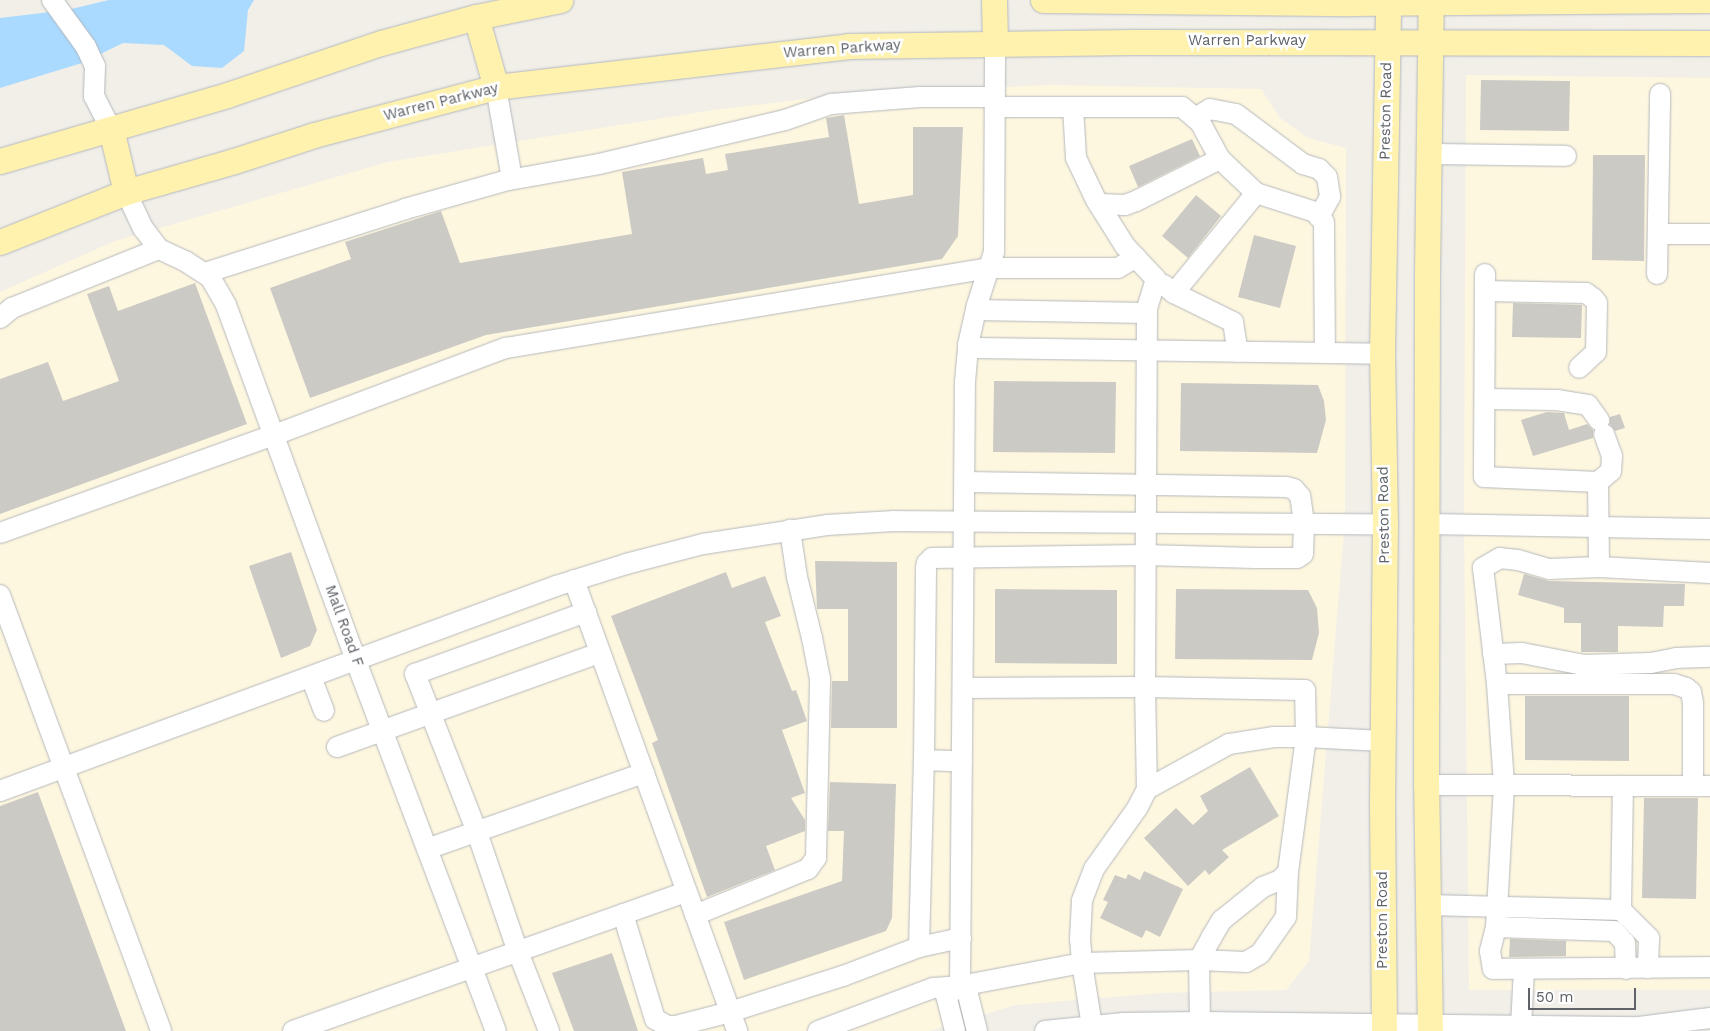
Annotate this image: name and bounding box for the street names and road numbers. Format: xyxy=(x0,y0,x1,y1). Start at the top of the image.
street label: Warren Parkway xyxy=(1188,32,1306,50)
street label: Warren Parkway xyxy=(783,36,901,62)
street label: Preston Road xyxy=(1376,62,1396,160)
street label: Warren Parkway xyxy=(382,79,500,125)
street label: Preston Road xyxy=(1374,466,1394,564)
street label: Mall Road F xyxy=(321,582,367,670)
street label: Preston Road xyxy=(1374,871,1392,969)

